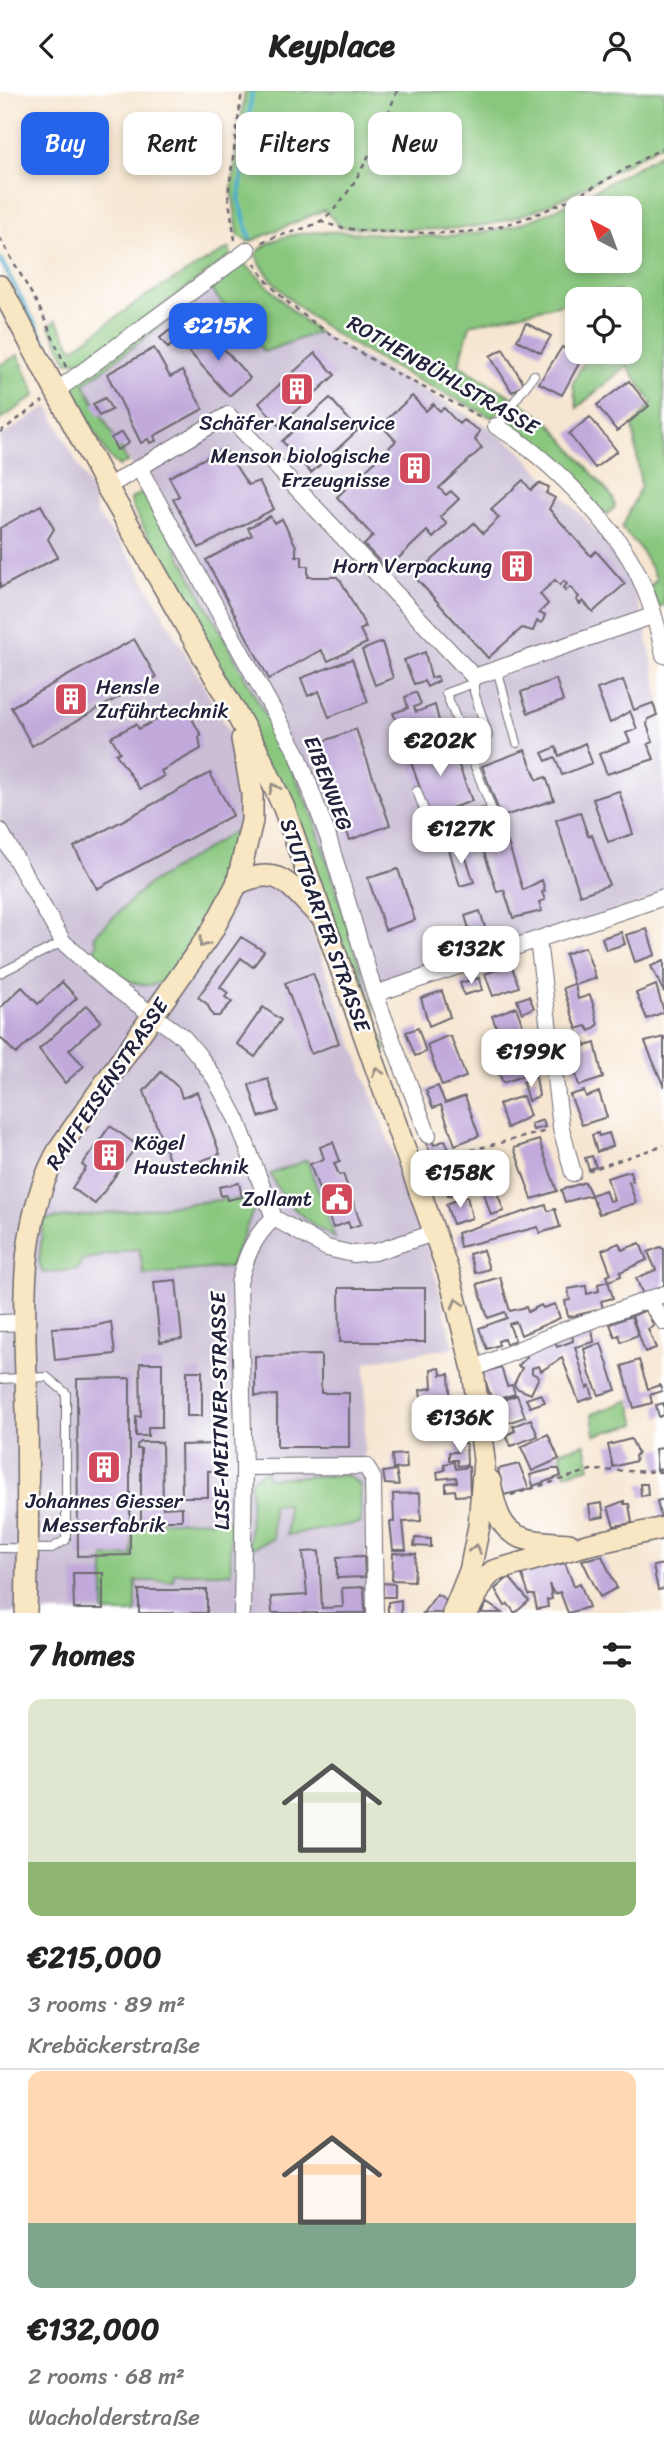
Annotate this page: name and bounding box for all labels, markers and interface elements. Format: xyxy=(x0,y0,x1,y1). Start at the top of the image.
text: Keyplace xyxy=(269,17,395,74)
icon: back xyxy=(28,27,66,65)
icon: person xyxy=(598,27,636,65)
chip: Buy xyxy=(21,112,109,175)
chip: Rent xyxy=(123,112,222,175)
chip: Filters xyxy=(236,112,354,175)
chip: New xyxy=(368,112,462,175)
north arrow xyxy=(565,196,642,273)
map controls xyxy=(565,196,642,364)
button: locate xyxy=(565,287,642,364)
pin: €215K xyxy=(169,303,267,363)
street label: ROTHENBÜHLSTRASSE xyxy=(340,304,547,446)
text: €215K xyxy=(185,305,251,346)
building icon: Schäfer Kanalservice xyxy=(278,370,316,408)
place label: Schäfer Kanalservice xyxy=(199,404,395,442)
place label: Menson biologische Erzeugnisse xyxy=(211,437,390,499)
building icon: Menson biologische Erzeugnisse xyxy=(396,449,434,487)
place label: Horn Verpackung xyxy=(333,547,492,585)
building icon: Horn Verpackung xyxy=(498,547,536,585)
place label: Hensle Zuführtechnik xyxy=(96,668,229,730)
building icon: Hensle Zuführtechnik xyxy=(52,680,90,718)
pin: €202K xyxy=(391,719,489,778)
text: €202K xyxy=(405,720,475,761)
street label: EIBENWEG xyxy=(292,730,364,836)
one-way arrow xyxy=(269,783,283,795)
pin: €127K xyxy=(412,807,510,866)
text: €127K xyxy=(428,808,494,849)
street label: STUTTGARTER STRASSE xyxy=(269,813,382,1039)
pin: €132K xyxy=(422,927,520,986)
text: €132K xyxy=(438,928,504,969)
one-way arrow xyxy=(199,935,212,948)
street label: RAIFFEISENSTRASSE xyxy=(35,989,180,1178)
pin: €199K xyxy=(482,1030,580,1089)
text: €199K xyxy=(497,1031,565,1072)
one-way arrow xyxy=(371,1067,385,1079)
place label: Kögel Haustechnik xyxy=(134,1124,249,1186)
building icon: Kögel Haustechnik xyxy=(90,1136,128,1174)
pin: €158K xyxy=(411,1151,509,1210)
text: €158K xyxy=(426,1152,494,1193)
place label: Zollamt xyxy=(242,1180,312,1218)
public building icon: Zollamt xyxy=(318,1180,356,1218)
street label: LISE-MEITNER-STRASSE xyxy=(199,1290,241,1531)
one-way arrow xyxy=(450,1297,465,1309)
pin: €136K xyxy=(411,1395,509,1455)
text: €136K xyxy=(428,1397,492,1438)
building icon: Johannes Giesser Messerfabrik xyxy=(85,1448,123,1486)
place label: Johannes Giesser Messerfabrik xyxy=(25,1482,184,1544)
one-way arrow xyxy=(467,1543,482,1555)
text: 7 homes xyxy=(28,1628,135,1682)
icon: filters xyxy=(598,1636,636,1674)
icon: home xyxy=(269,1745,395,1871)
text: €215,000 xyxy=(28,1930,161,1984)
text: 3 rooms · 89 m² xyxy=(28,1984,185,2025)
text: Krebäckerstraße xyxy=(28,2025,200,2066)
icon: home xyxy=(269,2117,395,2243)
text: €132,000 xyxy=(28,2302,160,2356)
text: 2 rooms · 68 m² xyxy=(28,2356,185,2397)
text: Wacholderstraße xyxy=(28,2397,200,2438)

